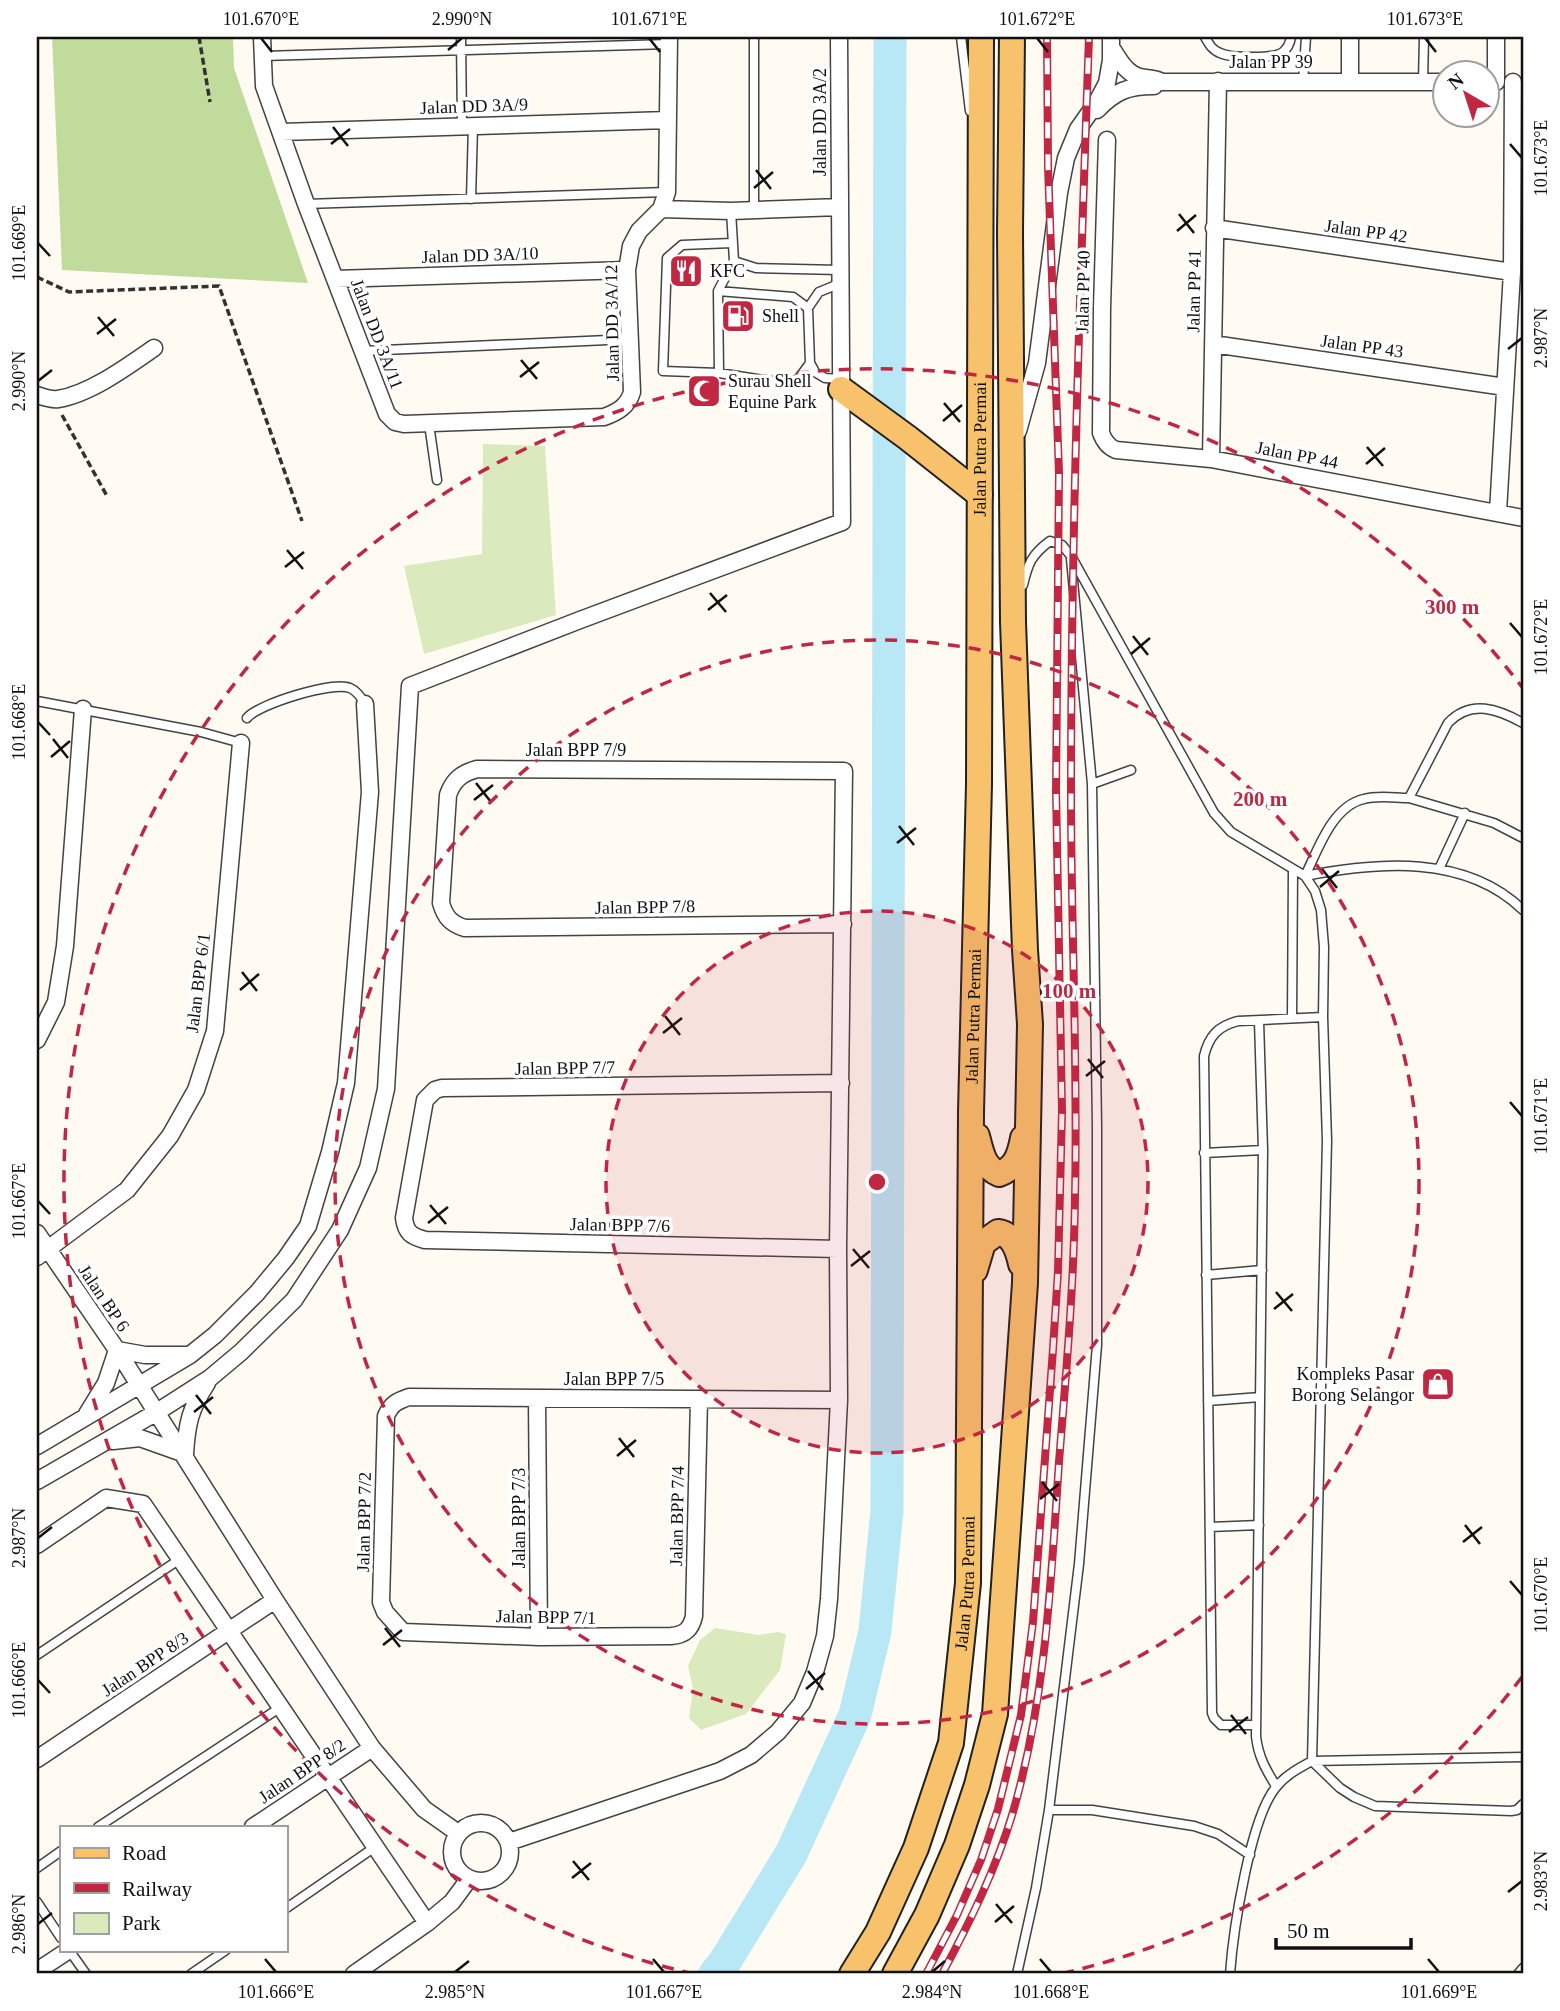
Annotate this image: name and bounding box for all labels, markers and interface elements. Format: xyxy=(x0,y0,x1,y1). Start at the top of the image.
text: 101.670°E xyxy=(223,9,299,29)
text: 2.990°N xyxy=(432,9,492,29)
text: 101.671°E xyxy=(611,9,687,29)
text: 101.672°E xyxy=(999,9,1075,29)
text: 101.673°E xyxy=(1387,9,1463,29)
street label: Jalan PP 39 xyxy=(1229,52,1313,72)
north arrow xyxy=(1430,60,1500,130)
street label: Jalan DD 3A/2 xyxy=(810,68,830,176)
text: N xyxy=(1444,69,1468,94)
street label: Jalan DD 3A/9 xyxy=(420,94,528,118)
text: 101.673°E xyxy=(1531,120,1551,196)
text: 101.669°E xyxy=(9,205,29,281)
street label: Jalan PP 42 xyxy=(1323,215,1409,247)
street label: Jalan DD 3A/10 xyxy=(421,243,539,267)
street label: Jalan PP 41 xyxy=(1183,249,1205,333)
street label: Jalan PP 40 xyxy=(1072,250,1094,334)
restaurant icon: KFC xyxy=(667,252,705,290)
place label: KFC xyxy=(710,261,745,281)
street label: Jalan DD 3A/12 xyxy=(601,264,623,382)
street label: Jalan DD 3A/11 xyxy=(347,276,407,392)
fuel station icon: Shell xyxy=(719,297,757,335)
place label: Shell xyxy=(762,306,799,326)
text: 2.987°N xyxy=(1531,308,1551,368)
street label: Jalan PP 43 xyxy=(1319,330,1405,362)
text: 2.990°N xyxy=(9,351,29,411)
place label: Surau Shell Equine Park xyxy=(728,371,816,412)
mosque icon: Surau Shell Equine Park xyxy=(685,372,723,410)
street label: Jalan Putra Permai xyxy=(970,382,990,517)
street label: Jalan PP 44 xyxy=(1254,437,1340,473)
text: 300 m xyxy=(1425,595,1480,619)
text: 101.672°E xyxy=(1531,599,1551,675)
text: 101.668°E xyxy=(9,684,29,760)
street label: Jalan BPP 7/9 xyxy=(526,740,626,760)
text: 200 m xyxy=(1233,787,1288,811)
street label: Jalan BPP 7/8 xyxy=(595,896,695,918)
street label: Jalan BPP 6/1 xyxy=(182,932,214,1034)
street label: Jalan Putra Permai xyxy=(962,948,985,1084)
text: 100 m xyxy=(1042,979,1097,1003)
street label: Jalan BPP 7/7 xyxy=(515,1057,615,1079)
text: 101.671°E xyxy=(1531,1078,1551,1154)
text: 101.667°E xyxy=(9,1163,29,1239)
centre of rings xyxy=(865,1170,889,1194)
street label: Jalan BPP 7/6 xyxy=(570,1214,670,1236)
street label: Jalan BP 6 xyxy=(74,1261,134,1335)
place label: Kompleks Pasar Borong Selangor xyxy=(1292,1364,1414,1405)
shop icon: Kompleks Pasar Borong Selangor xyxy=(1419,1365,1457,1403)
street label: Jalan BPP 7/5 xyxy=(564,1369,664,1389)
street label: Jalan BPP 7/4 xyxy=(666,1466,688,1566)
street label: Jalan BPP 7/3 xyxy=(509,1468,529,1568)
street label: Jalan BPP 7/2 xyxy=(353,1472,375,1572)
text: 2.987°N xyxy=(9,1508,29,1568)
street label: Jalan Putra Permai xyxy=(951,1516,978,1651)
text: 101.670°E xyxy=(1531,1557,1551,1633)
street label: Jalan BPP 7/1 xyxy=(496,1606,596,1628)
street label: Jalan BPP 8/3 xyxy=(98,1628,192,1700)
text: 101.666°E xyxy=(9,1642,29,1718)
street label: Jalan BPP 8/2 xyxy=(255,1735,349,1807)
legend xyxy=(60,1826,287,1952)
text: Road xyxy=(122,1841,167,1865)
text: 2.983°N xyxy=(1531,1851,1551,1911)
text: Railway xyxy=(122,1877,192,1901)
text: 2.986°N xyxy=(9,1894,29,1954)
scale bar xyxy=(1276,1906,1411,1950)
text: Park xyxy=(122,1911,161,1935)
text: 50 m xyxy=(1287,1919,1330,1943)
text: 101.666°E xyxy=(238,1982,314,2002)
text: 2.985°N xyxy=(425,1982,485,2002)
text: 101.667°E xyxy=(626,1982,702,2002)
text: 2.984°N xyxy=(902,1982,962,2002)
text: 101.668°E xyxy=(1013,1982,1089,2002)
text: 101.669°E xyxy=(1401,1982,1477,2002)

